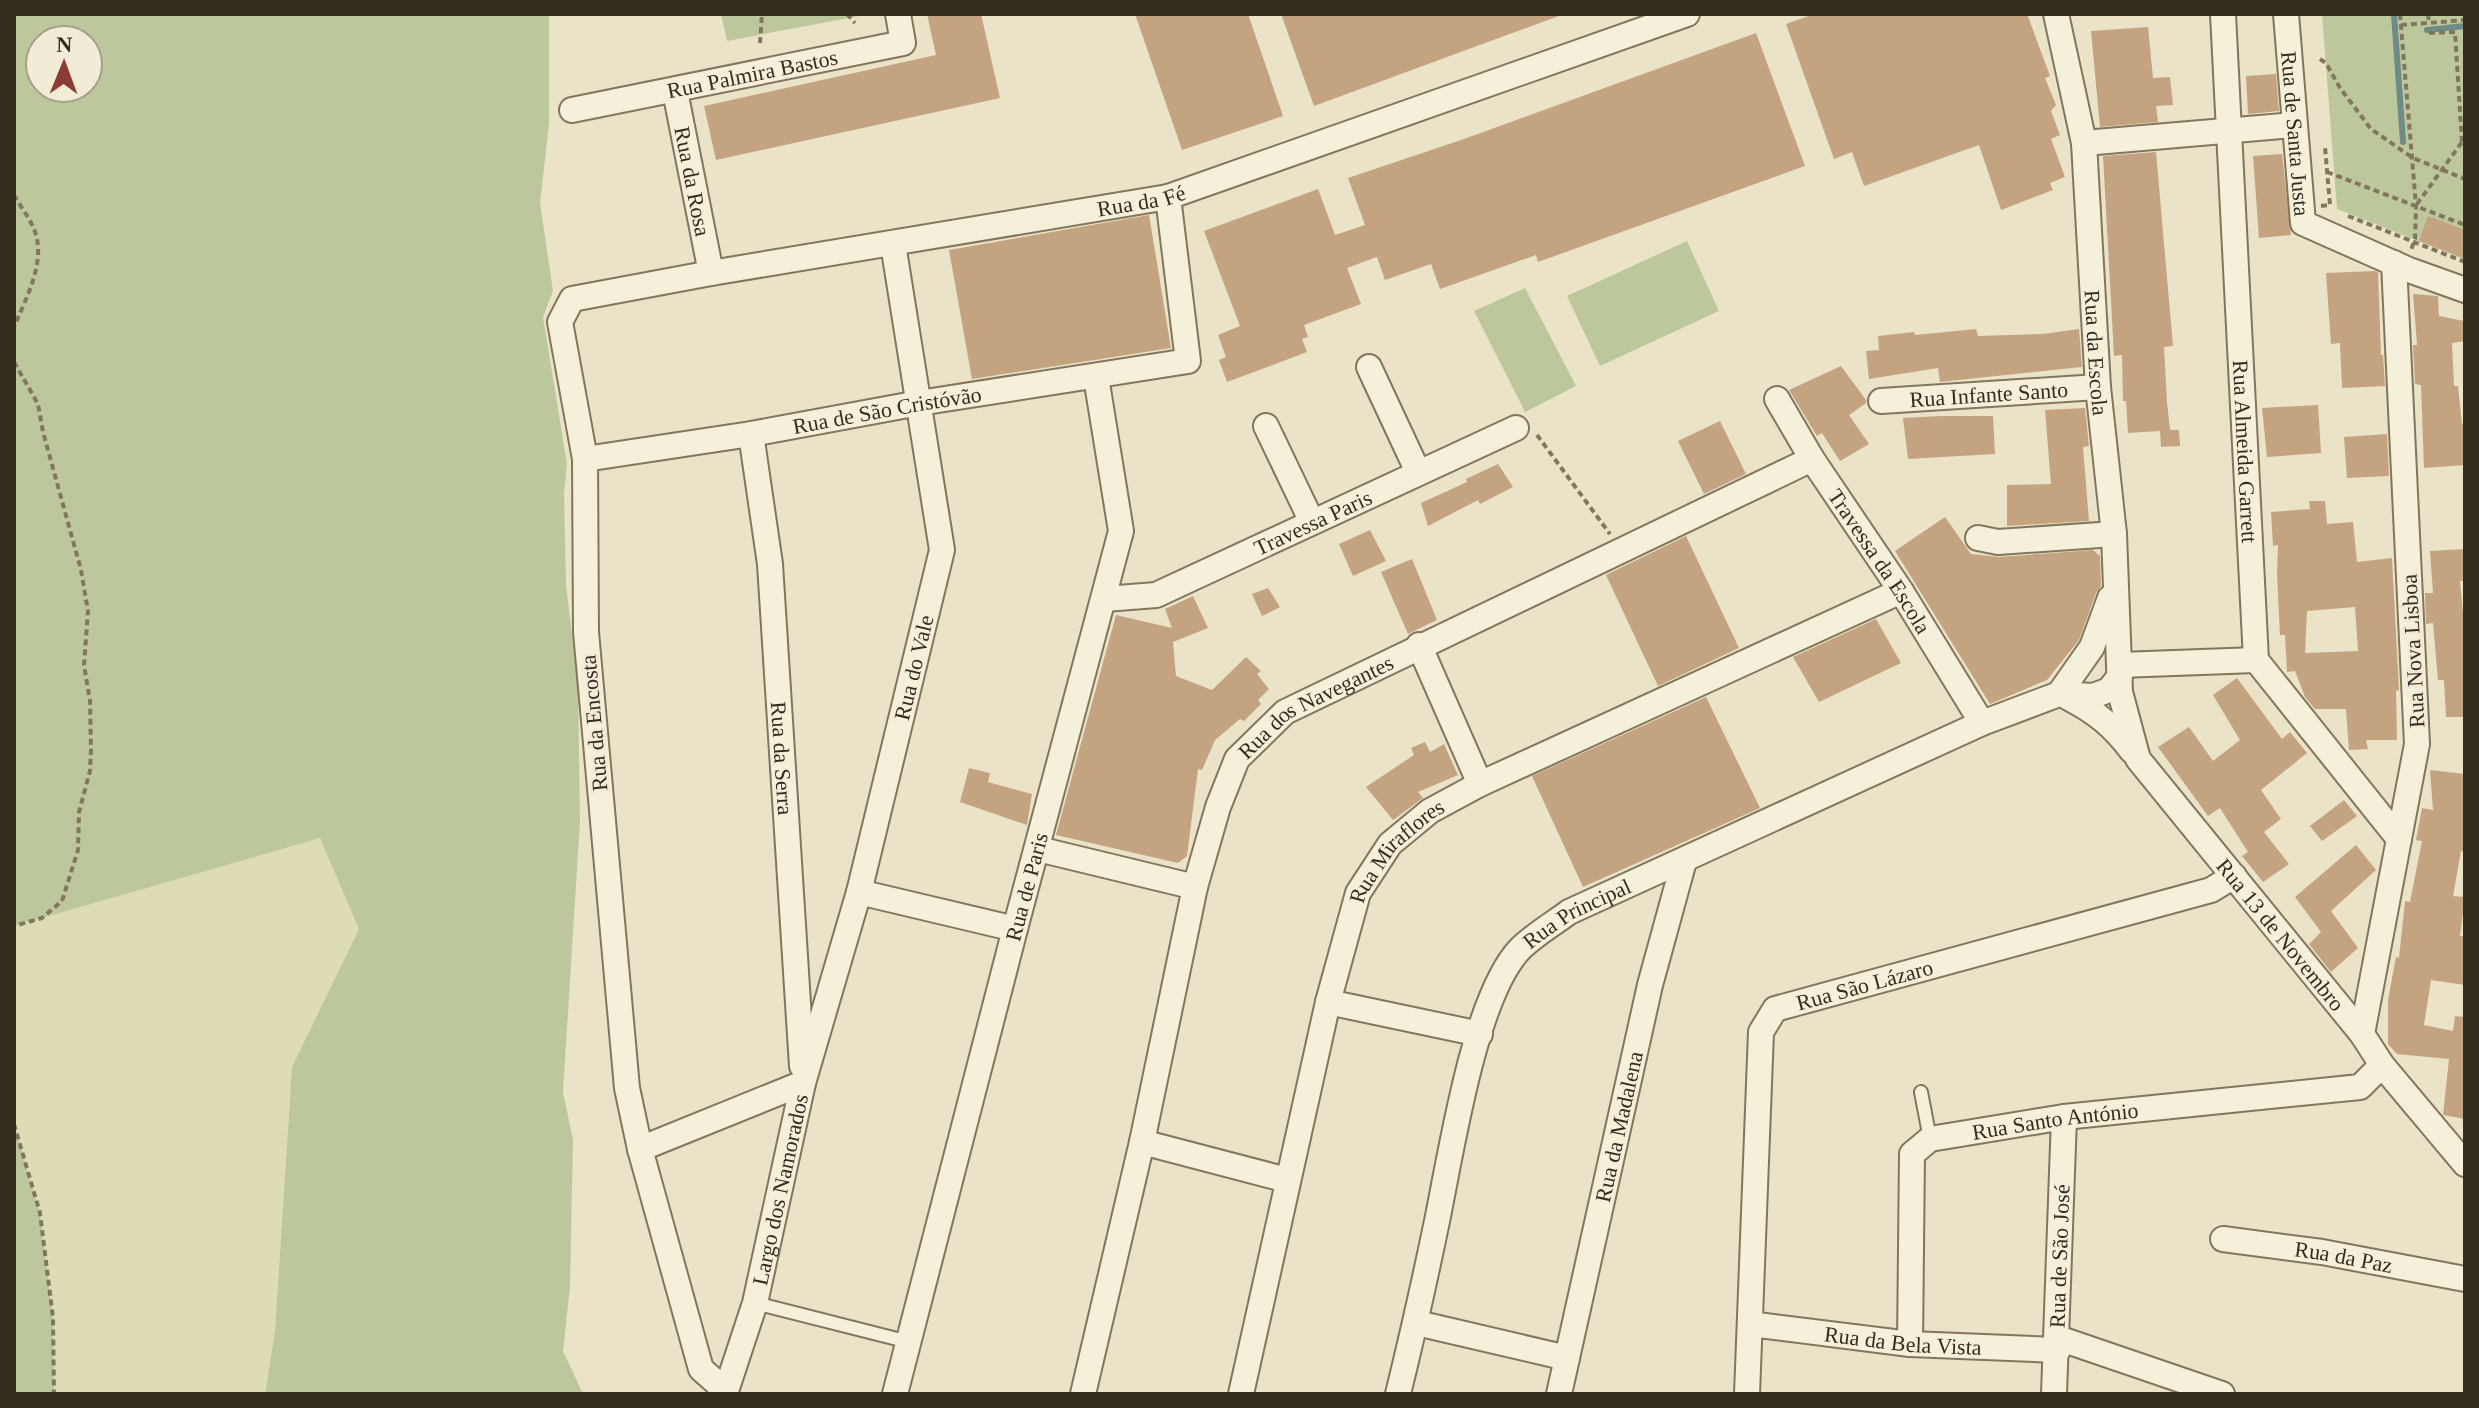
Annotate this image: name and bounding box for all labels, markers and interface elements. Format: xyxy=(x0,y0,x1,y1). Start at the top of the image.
north arrow xyxy=(24,24,104,104)
text: N xyxy=(56,32,73,57)
street label: Rua Palmira Bastos xyxy=(665,44,840,103)
street label: Rua de Santa Justa xyxy=(2277,50,2315,217)
street label: Rua da Rosa xyxy=(670,124,716,238)
street label: Rua da Fé xyxy=(1095,179,1189,221)
street label: Rua da Escola xyxy=(2080,289,2114,417)
street label: Rua Almeida Garrett xyxy=(2228,359,2263,544)
street label: Rua Infante Santo xyxy=(1909,376,2069,412)
street label: Rua de São Cristóvão xyxy=(790,381,983,439)
street label: Travessa Paris xyxy=(1250,484,1376,560)
street label: Travessa da Escola xyxy=(1823,484,1936,638)
street label: Rua Nova Lisboa xyxy=(2396,573,2430,729)
street label: Rua do Vale xyxy=(889,613,938,723)
street label: Rua dos Navegantes xyxy=(1233,649,1397,764)
street label: Rua da Encosta xyxy=(576,654,612,792)
street label: Rua da Serra xyxy=(766,701,798,816)
street label: Rua Miraflores xyxy=(1343,793,1448,905)
street label: Rua de Paris xyxy=(1000,830,1053,944)
street label: Rua 13 de Novembro xyxy=(2212,853,2350,1016)
street label: Rua Principal xyxy=(1518,873,1635,954)
street label: Rua São Lázaro xyxy=(1793,954,1936,1015)
street label: Rua da Madalena xyxy=(1590,1048,1647,1204)
street label: Largo dos Namorados xyxy=(747,1091,813,1287)
street label: Rua Santo António xyxy=(1970,1097,2139,1144)
street label: Rua de São José xyxy=(2044,1184,2074,1328)
street label: Rua da Paz xyxy=(2293,1236,2395,1278)
street label: Rua da Bela Vista xyxy=(1823,1321,1982,1359)

